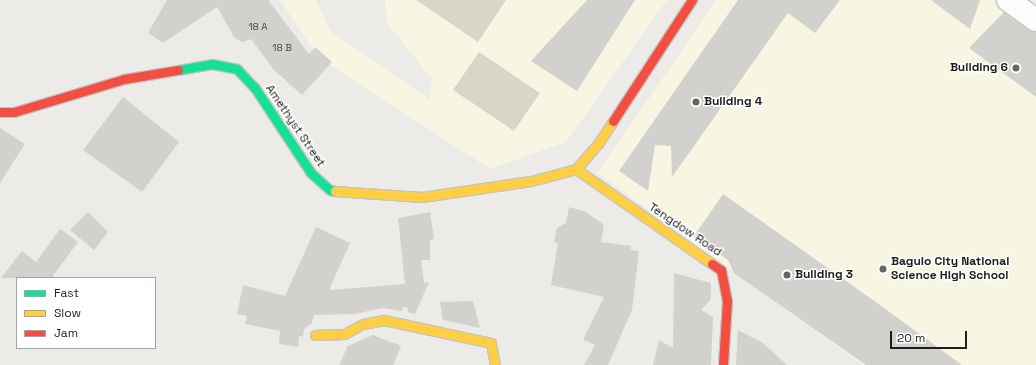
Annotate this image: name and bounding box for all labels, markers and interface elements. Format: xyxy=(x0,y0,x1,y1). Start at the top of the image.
house number: 18 A xyxy=(248,21,268,33)
house number: 18 B xyxy=(272,42,292,54)
place label: Building 6 xyxy=(950,61,1008,75)
marker: Building 6 xyxy=(1011,63,1021,73)
street label: Amethyst Street xyxy=(262,82,328,170)
place label: Building 4 xyxy=(704,95,762,109)
marker: Building 4 xyxy=(691,97,701,107)
street label: Tengdow Road xyxy=(646,200,724,260)
place label: Baguio City National Science High School xyxy=(891,255,1009,283)
marker: Baguio City National Science High School xyxy=(878,264,888,274)
place label: Building 3 xyxy=(795,268,853,282)
marker: Building 3 xyxy=(782,270,792,280)
legend xyxy=(16,277,156,349)
text: Fast xyxy=(54,285,79,301)
text: Slow xyxy=(54,305,81,321)
scale bar xyxy=(892,323,969,349)
text: Jam xyxy=(54,325,78,341)
text: 20 m xyxy=(897,330,925,346)

